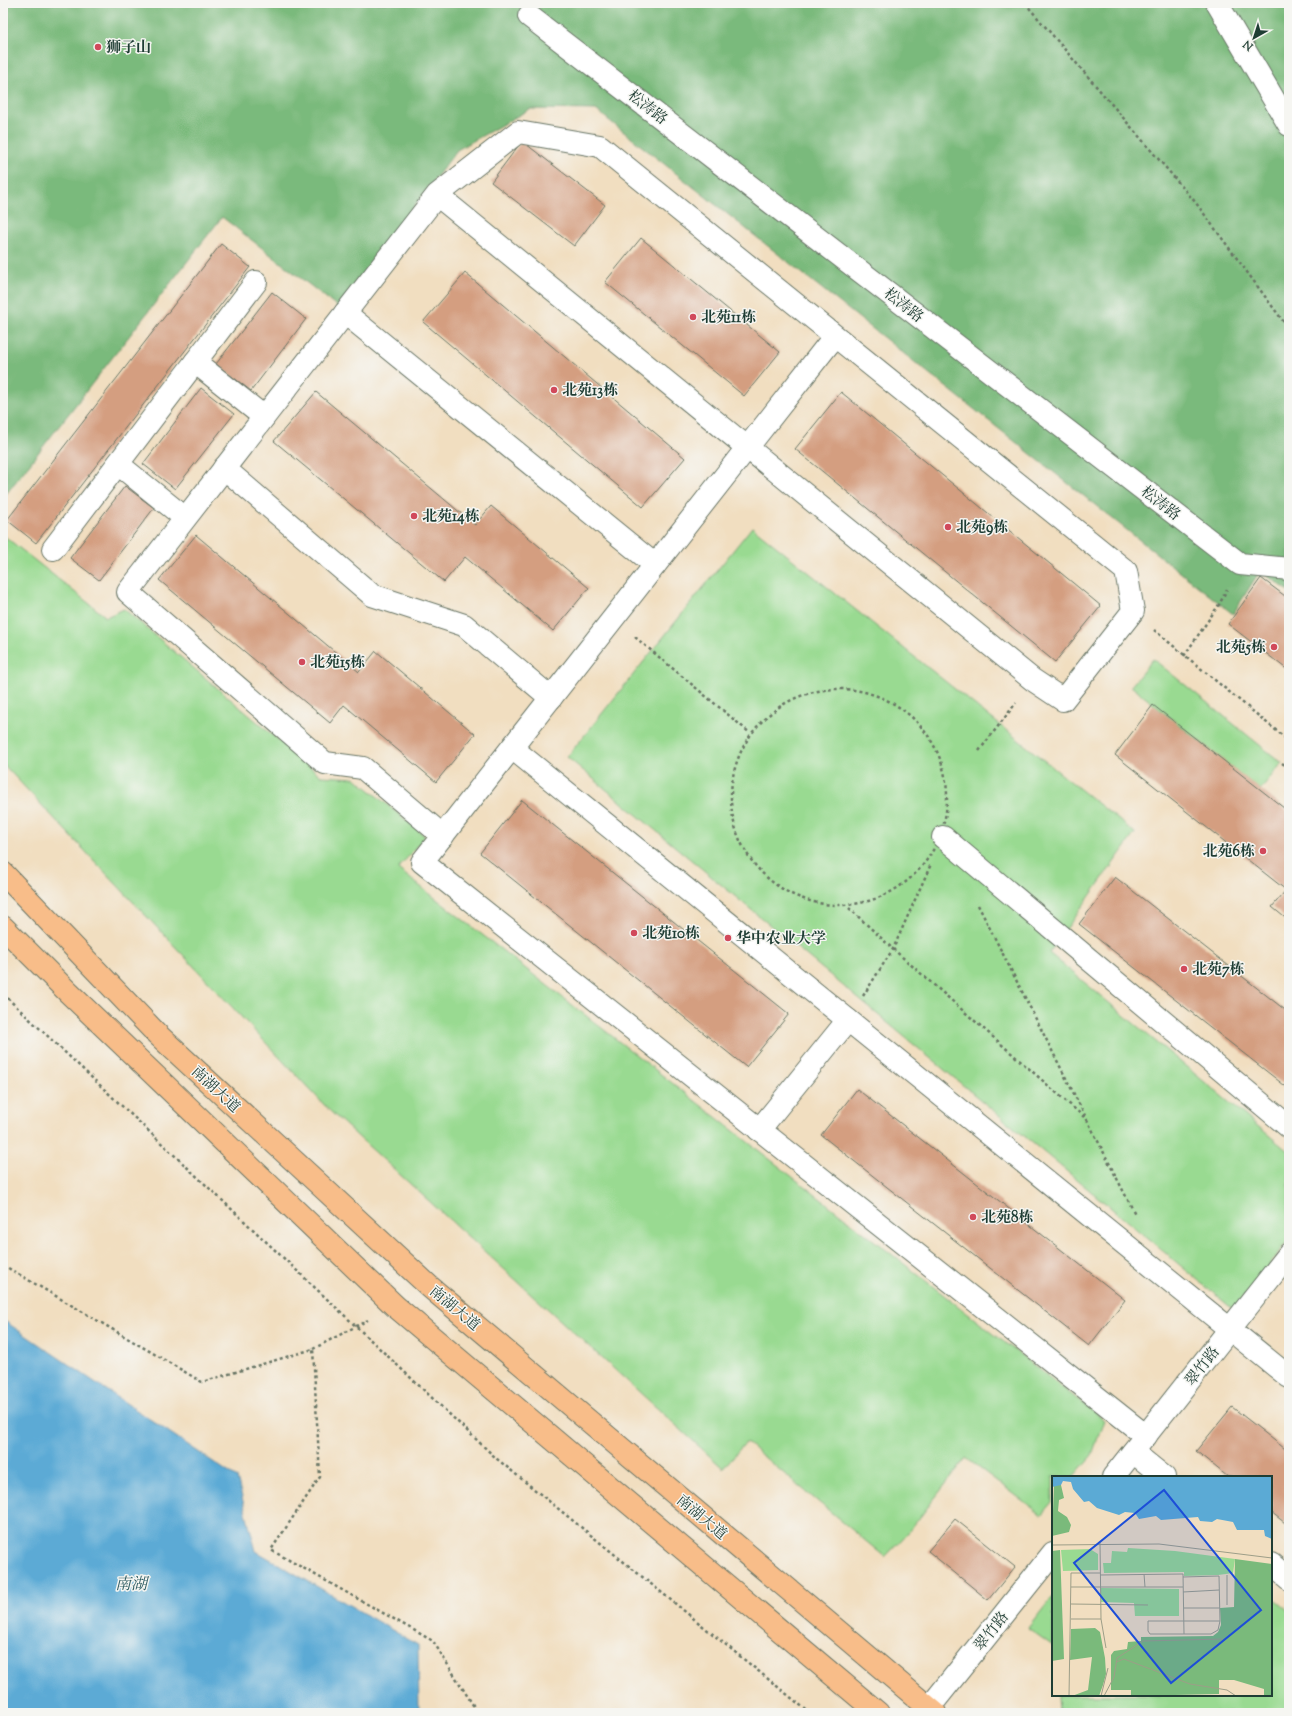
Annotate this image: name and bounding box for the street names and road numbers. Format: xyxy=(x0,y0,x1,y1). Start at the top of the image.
street label: 松涛路 xyxy=(623,86,671,130)
street label: 松涛路 xyxy=(879,284,927,328)
street label: 松涛路 xyxy=(1136,482,1184,526)
street label: 南湖大道 xyxy=(186,1062,244,1118)
street label: 南湖大道 xyxy=(424,1282,484,1336)
street label: 翠竹路 xyxy=(1181,1343,1225,1391)
street label: 南湖大道 xyxy=(671,1491,731,1545)
street label: 翠竹路 xyxy=(970,1608,1014,1656)

